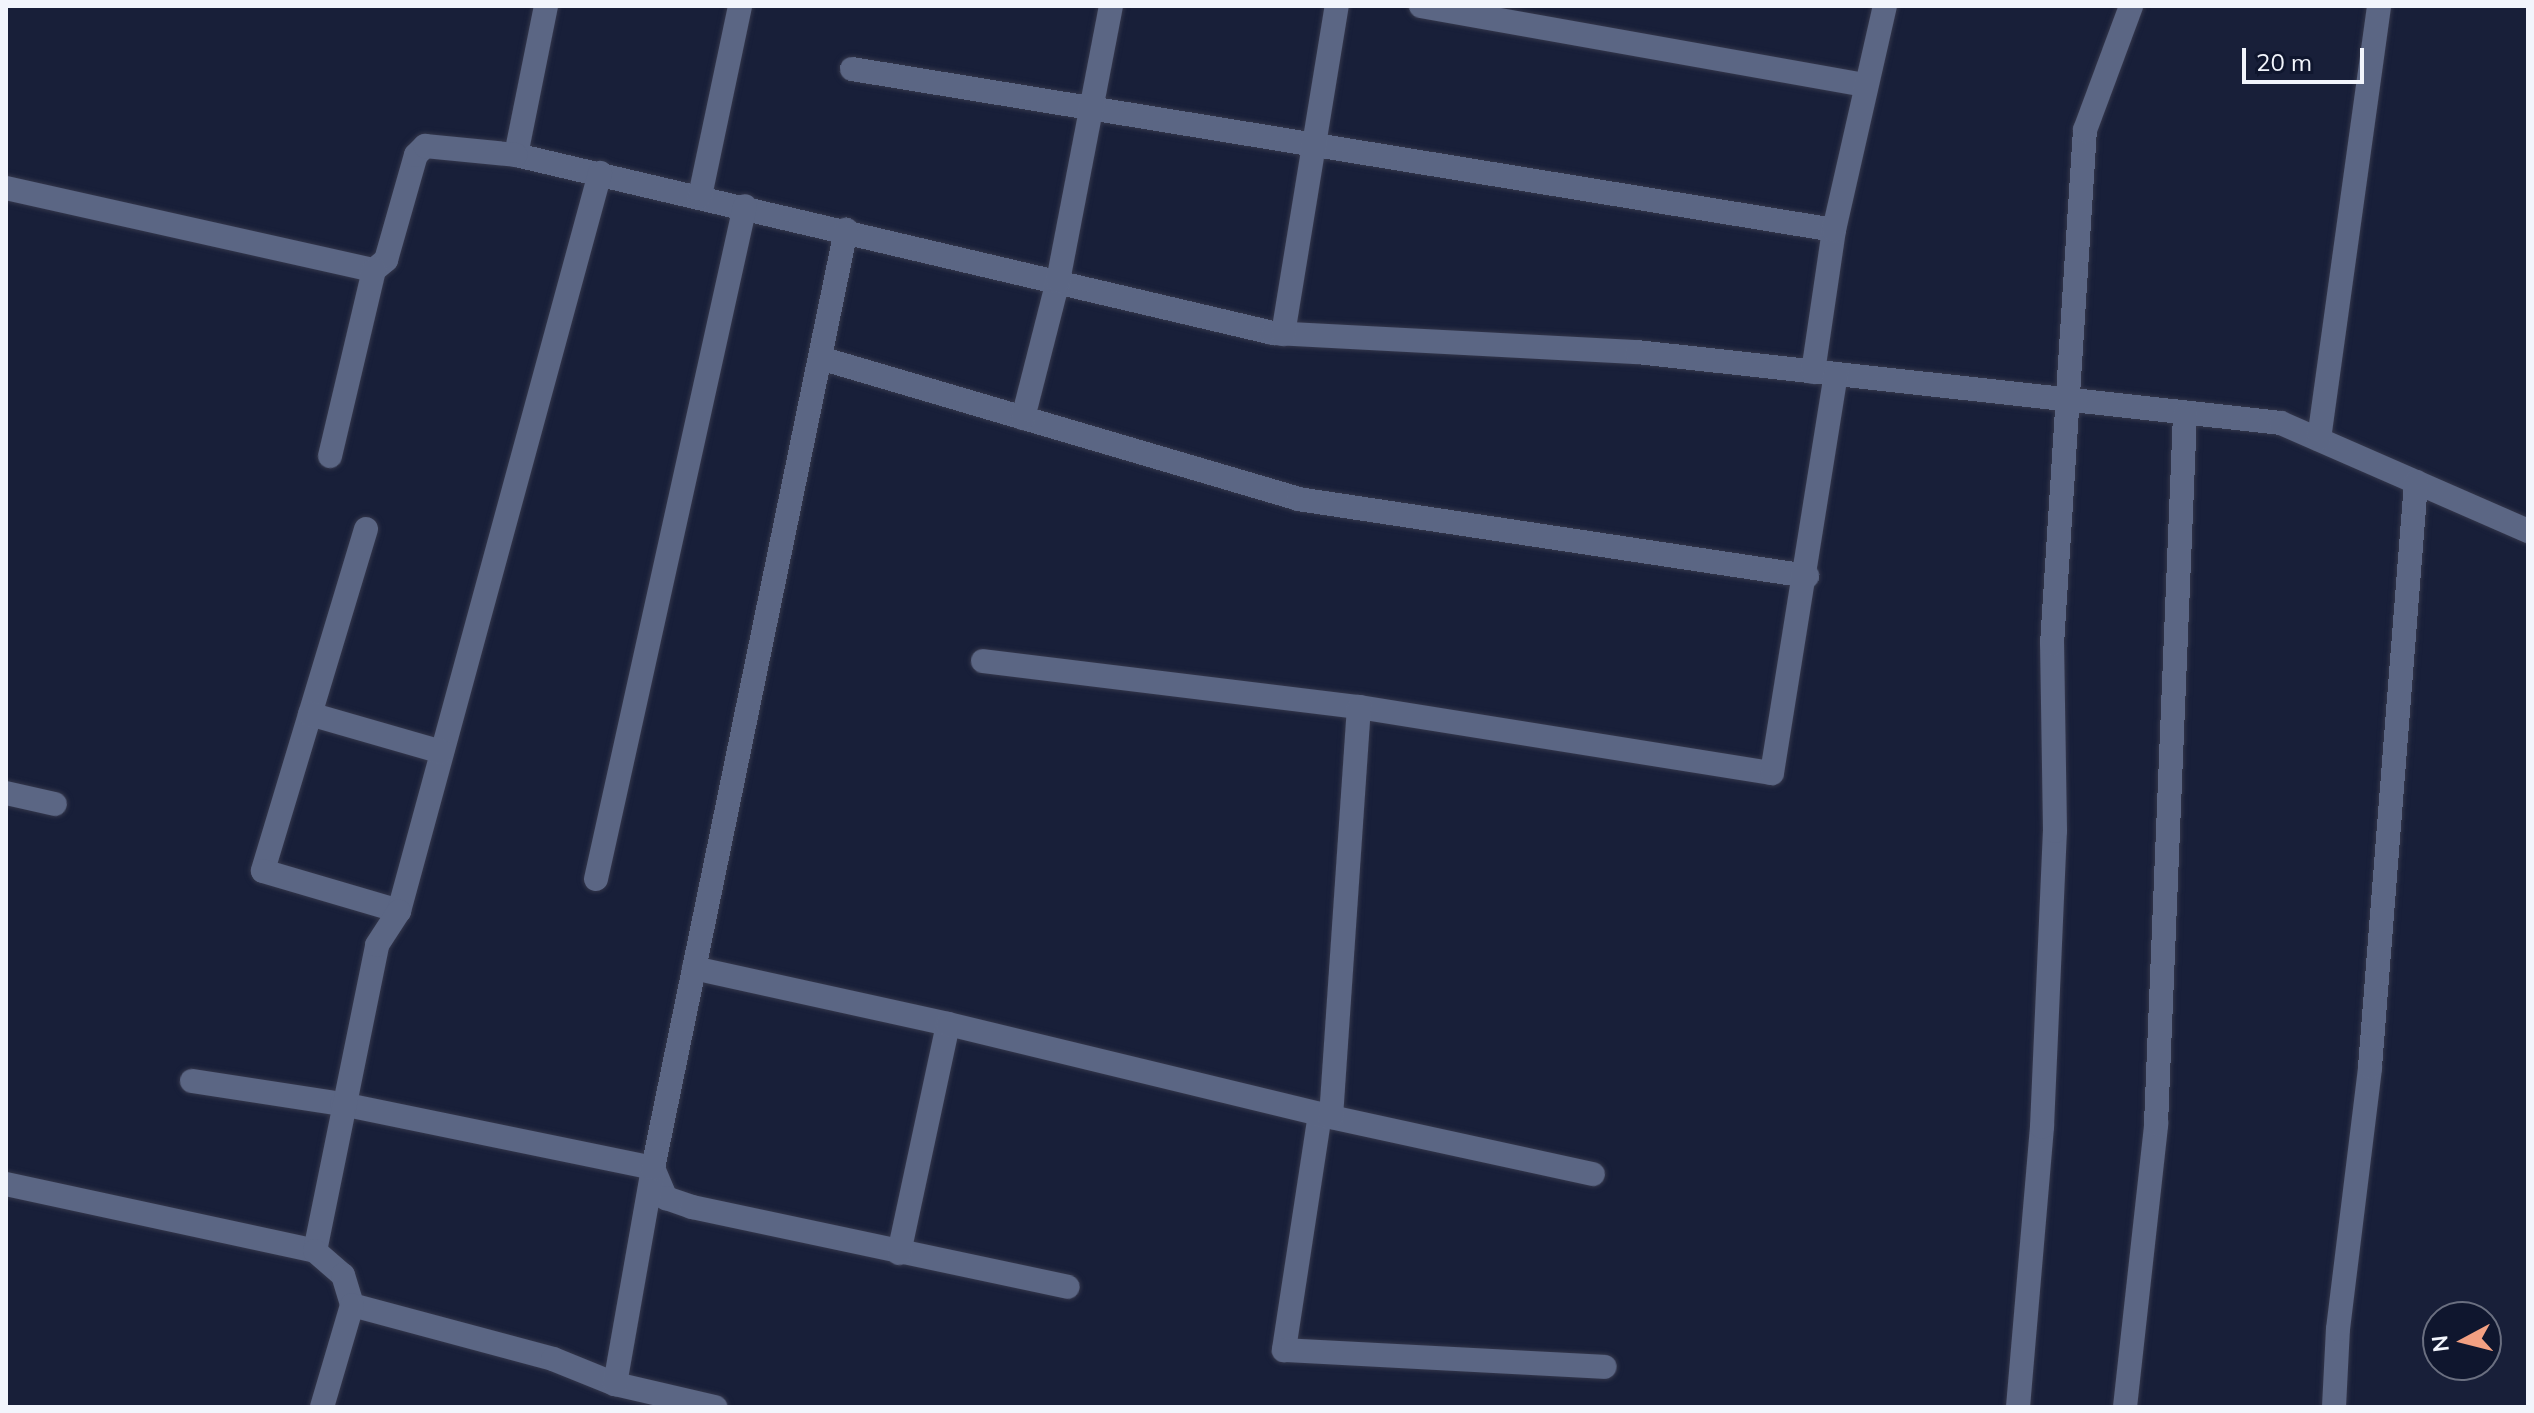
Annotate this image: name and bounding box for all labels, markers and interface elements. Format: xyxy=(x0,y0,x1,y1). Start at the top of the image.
scale bar xyxy=(2246,32,2368,82)
text: 20 m xyxy=(2256,47,2312,77)
north arrow xyxy=(2422,1301,2502,1381)
text: N xyxy=(2425,1334,2455,1354)

